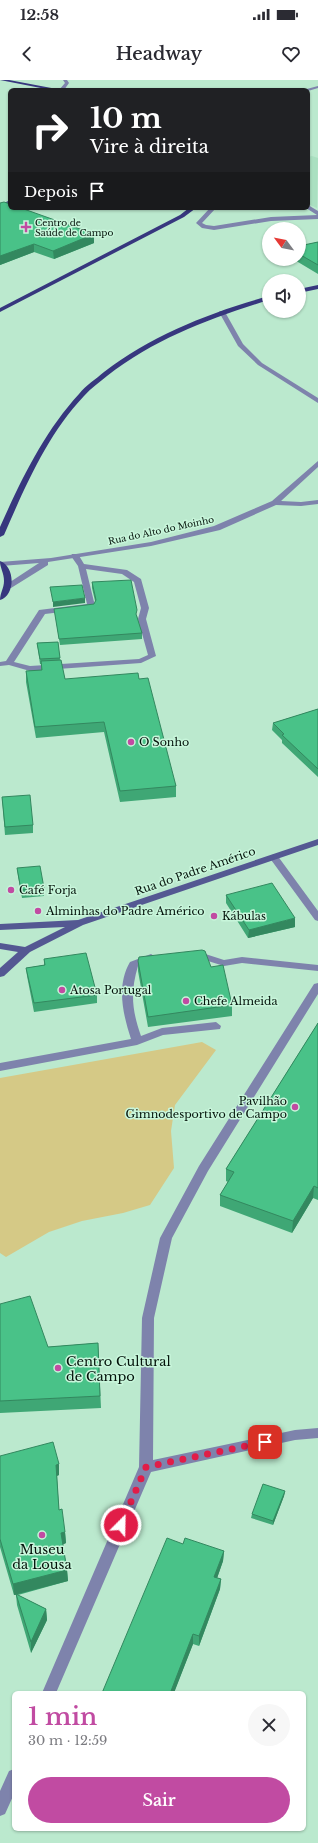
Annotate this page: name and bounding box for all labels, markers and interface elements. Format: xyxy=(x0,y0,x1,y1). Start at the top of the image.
text: 12:58 xyxy=(20,5,59,24)
icon: back xyxy=(16,43,38,65)
text: Headway xyxy=(116,43,202,65)
icon: heart xyxy=(280,43,302,65)
text: 10 m xyxy=(90,101,162,136)
icon: right xyxy=(24,104,76,156)
text: Vire à direita xyxy=(90,136,209,158)
icon: arrive xyxy=(86,180,108,202)
text: Depois xyxy=(24,182,78,201)
place label: Centro de Saúde de Campo xyxy=(35,217,113,238)
marker: Centro de Saúde de Campo xyxy=(20,221,32,233)
north arrow xyxy=(262,222,306,266)
map controls xyxy=(262,222,306,318)
button: sound xyxy=(262,274,306,318)
street label: Rua do Alto do Moinho xyxy=(107,513,215,547)
place label: O Sonho xyxy=(139,735,189,749)
marker: O Sonho xyxy=(126,737,136,747)
street label: Rua do Padre Américo xyxy=(133,844,257,898)
place label: Café Forja xyxy=(19,883,77,897)
marker: Café Forja xyxy=(6,885,16,895)
place label: Alminhas do Padre Américo xyxy=(45,904,205,918)
marker: Alminhas do Padre Américo xyxy=(33,906,43,916)
place label: Kábulas xyxy=(222,909,266,923)
marker: Kábulas xyxy=(209,911,219,921)
place label: Atosa Portugal xyxy=(69,983,152,997)
marker: Atosa Portugal xyxy=(57,985,67,995)
place label: Chefe Almeida xyxy=(194,994,278,1008)
marker: Chefe Almeida xyxy=(181,996,191,1006)
place label: Pavilhão Gimnodesportivo de Campo xyxy=(126,1094,287,1121)
marker: Pavilhão Gimnodesportivo de Campo xyxy=(290,1102,300,1112)
place label: Centro Cultural de Campo xyxy=(66,1353,171,1385)
marker: Centro Cultural de Campo xyxy=(53,1363,63,1373)
pin xyxy=(248,1425,282,1459)
icon: arrive xyxy=(254,1431,276,1453)
position arrow xyxy=(100,1504,142,1546)
marker: Museu da Lousa xyxy=(37,1530,47,1540)
place label: Museu da Lousa xyxy=(12,1541,72,1573)
text: 1 min xyxy=(28,1702,97,1731)
button: close xyxy=(248,1704,290,1746)
text: 30 m · 12:59 xyxy=(28,1732,107,1749)
button: Sair xyxy=(28,1777,290,1823)

